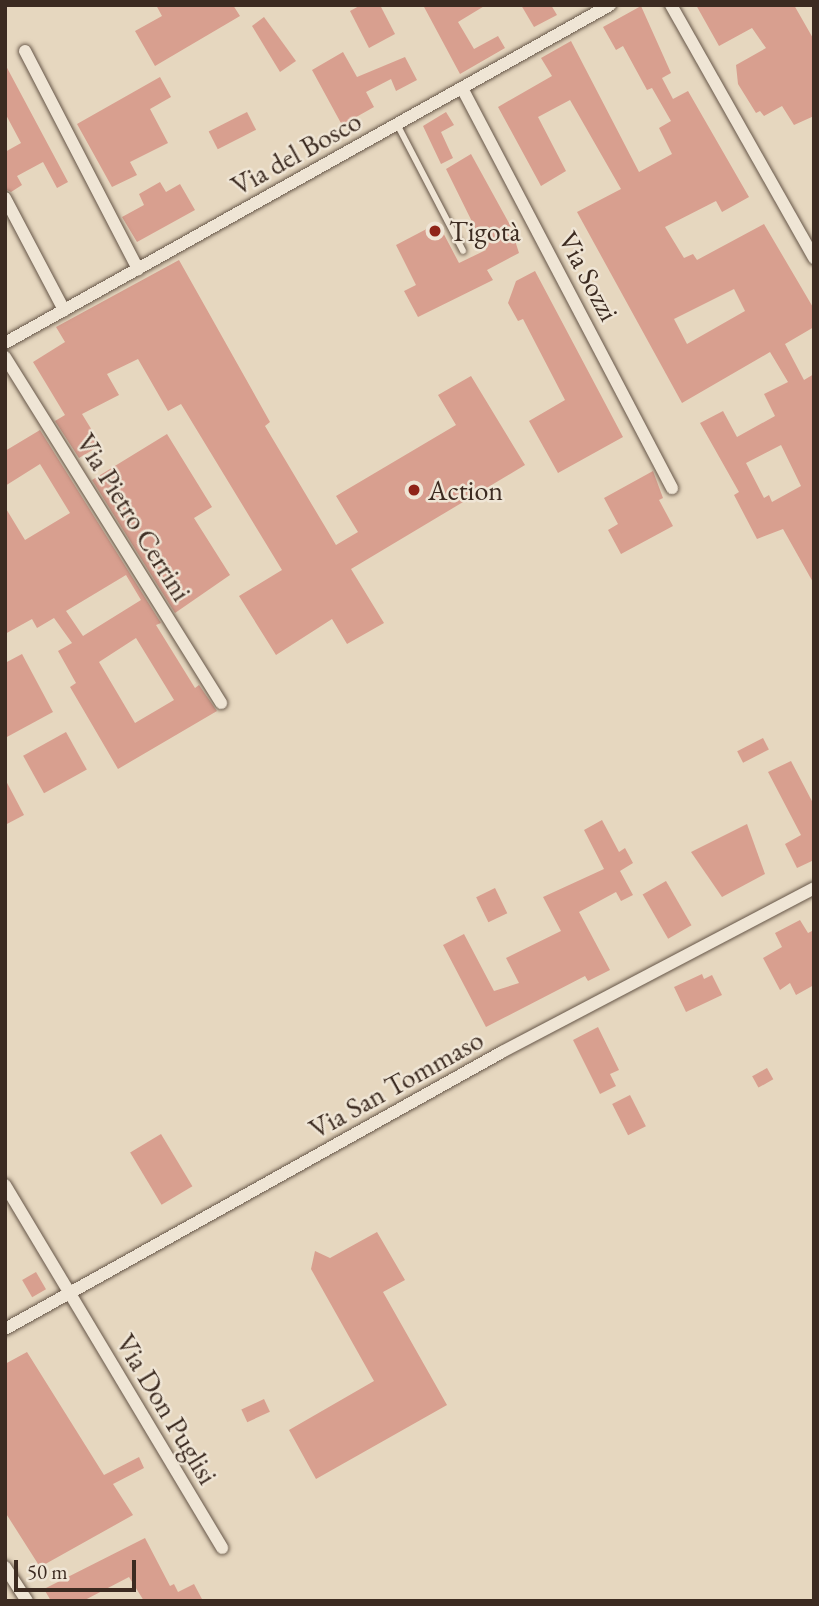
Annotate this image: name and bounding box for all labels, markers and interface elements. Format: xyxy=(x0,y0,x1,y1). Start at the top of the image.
street label: Via del Bosco xyxy=(225,104,367,202)
place label: Tigotà xyxy=(449,214,521,248)
marker: Tigotà xyxy=(427,223,443,239)
street label: Via Sozzi xyxy=(552,226,626,326)
street label: Via Pietro Cerrini xyxy=(69,427,199,607)
place label: Action xyxy=(428,473,503,507)
marker: Action xyxy=(406,482,422,498)
street label: Via San Tommaso xyxy=(303,1022,489,1146)
street label: Via Don Puglisi xyxy=(109,1328,225,1490)
scale bar xyxy=(18,1546,140,1590)
text: 50 m xyxy=(27,1558,68,1585)

